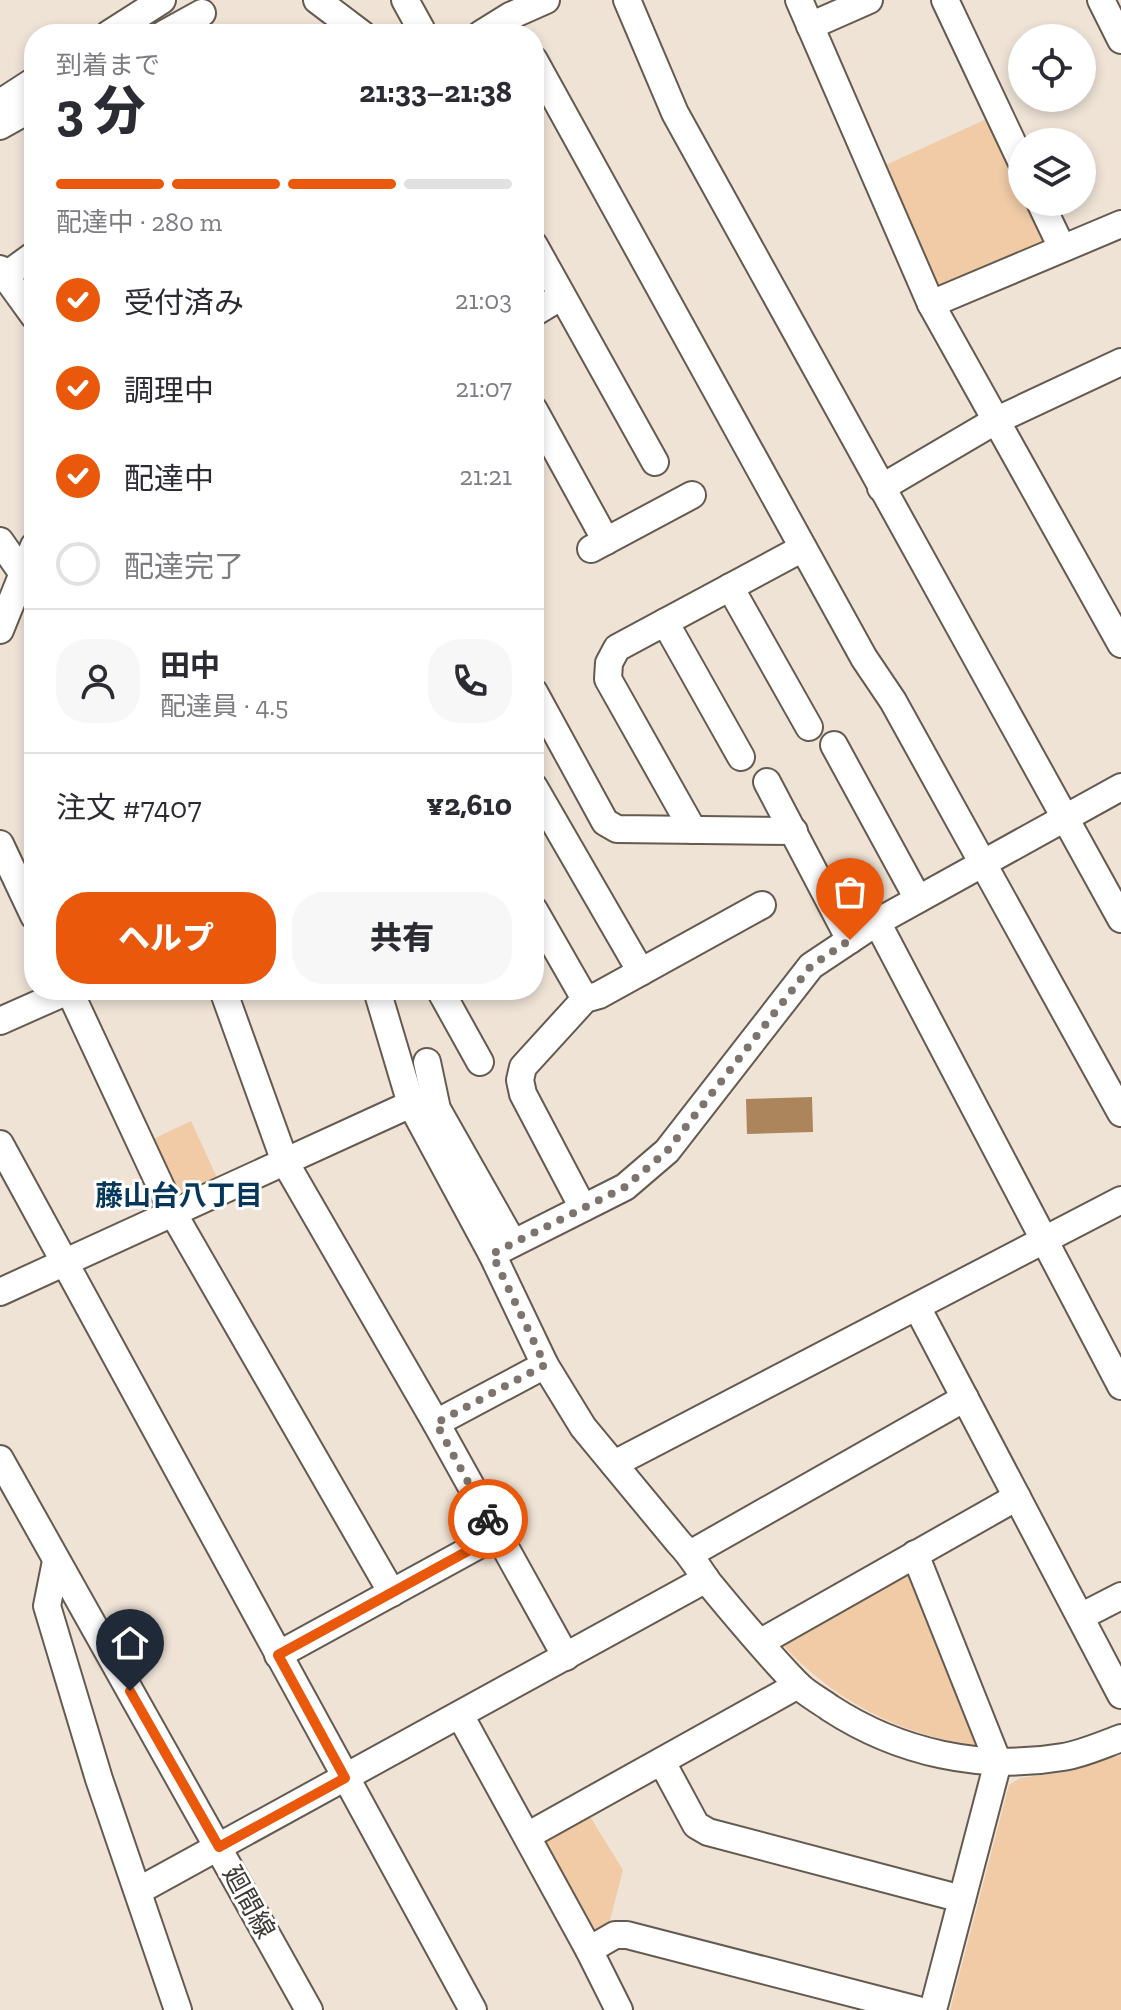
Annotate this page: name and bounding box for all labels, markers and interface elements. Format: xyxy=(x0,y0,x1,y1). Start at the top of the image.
map controls xyxy=(1008,24,1096,216)
button: locate xyxy=(1008,24,1096,112)
text: 到着まで xyxy=(56,49,160,81)
text: 21:33–21:38 xyxy=(359,74,512,110)
text: 3 分 xyxy=(56,80,145,142)
button: layers xyxy=(1008,128,1096,216)
text: 配達中 · 280 m xyxy=(56,206,222,238)
icon: check xyxy=(56,278,100,322)
text: 21:03 xyxy=(455,284,512,316)
text: 受付済み xyxy=(124,285,244,321)
icon: check xyxy=(56,366,100,410)
text: 21:07 xyxy=(456,372,512,404)
text: 調理中 xyxy=(124,373,214,409)
icon: check xyxy=(56,454,100,498)
text: 21:21 xyxy=(459,460,512,492)
text: 配達中 xyxy=(124,461,214,497)
text: 配達完了 xyxy=(124,549,244,585)
button: person xyxy=(56,639,140,723)
button: phone xyxy=(428,639,512,723)
text: 田中 xyxy=(160,648,220,684)
text: 配達員 · 4.5 xyxy=(160,690,288,722)
text: ¥2,610 xyxy=(426,787,512,823)
text: 注文 #7407 xyxy=(56,790,202,826)
pin xyxy=(816,858,884,940)
icon: bag xyxy=(828,870,872,914)
button: ヘルプ xyxy=(56,892,276,984)
button: 共有 xyxy=(292,892,512,984)
district label: 藤山台八丁目 xyxy=(95,1179,263,1212)
courier xyxy=(448,1479,528,1559)
icon: bike xyxy=(466,1497,510,1541)
pin xyxy=(96,1609,164,1691)
icon: home xyxy=(108,1621,152,1665)
street label: 廻間線 xyxy=(216,1860,282,1944)

